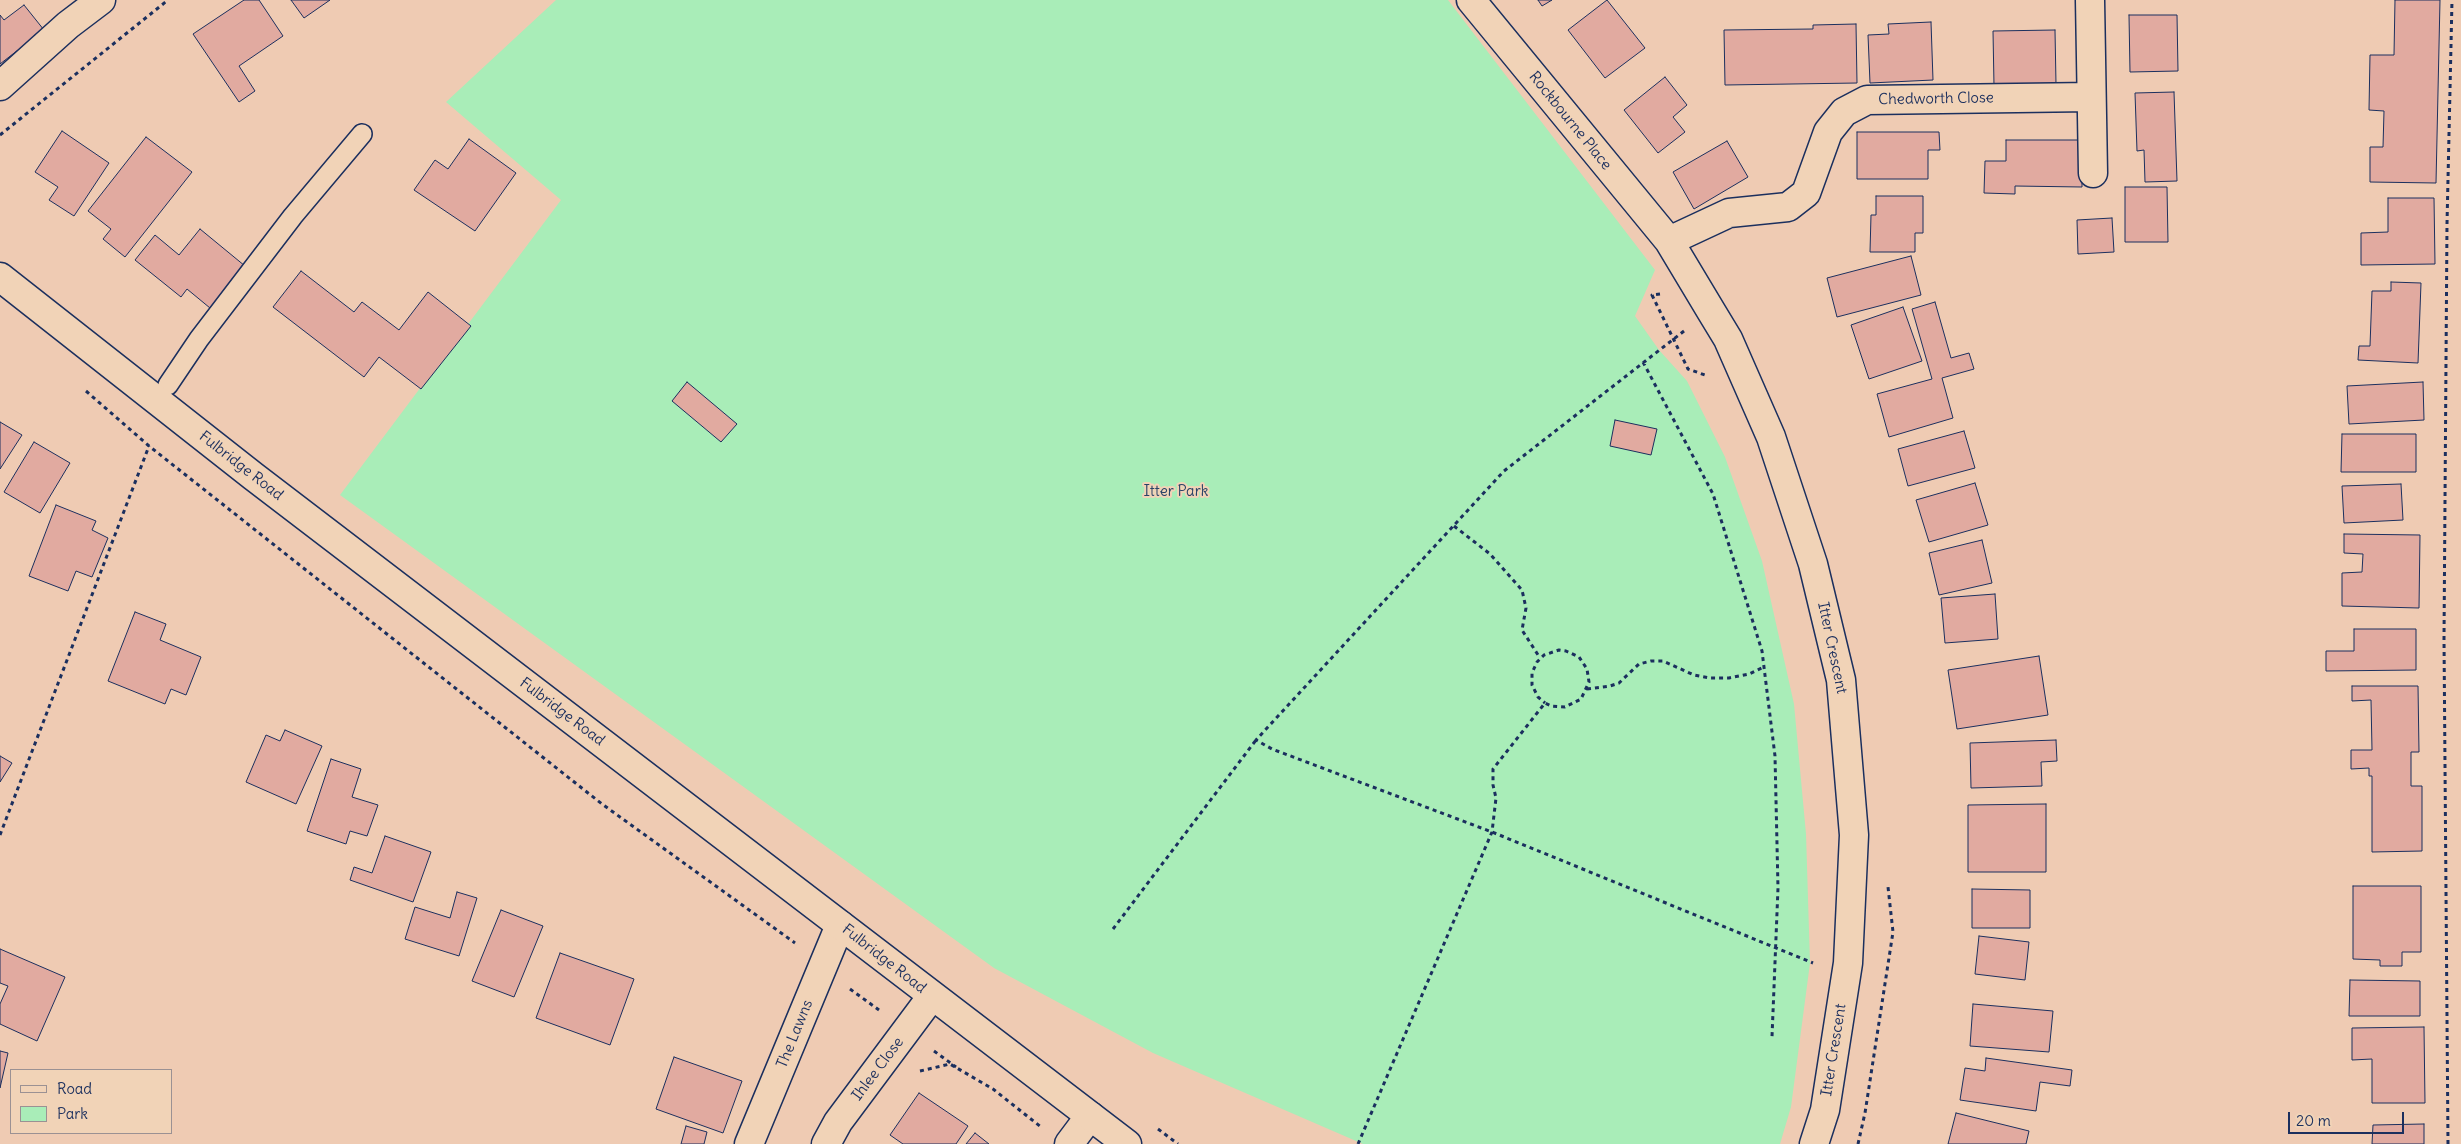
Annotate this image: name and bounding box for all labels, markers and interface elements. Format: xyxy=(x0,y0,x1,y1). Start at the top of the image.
street label: Rockbourne Place xyxy=(1525,68,1615,174)
street label: Chedworth Close xyxy=(1878,89,1994,109)
street label: Fulbridge Road xyxy=(195,428,287,504)
park label: Itter Park xyxy=(1144,483,1208,501)
street label: Itter Crescent xyxy=(1813,600,1851,696)
street label: Fulbridge Road xyxy=(516,674,608,750)
street label: Fulbridge Road xyxy=(838,921,930,997)
street label: The Lawns xyxy=(773,997,817,1071)
street label: Itter Crescent xyxy=(1818,1003,1850,1097)
street label: Ihlee Close xyxy=(848,1034,908,1104)
legend xyxy=(10,1069,172,1134)
text: Road xyxy=(57,1079,92,1098)
scale bar xyxy=(2291,1102,2407,1134)
text: Park xyxy=(57,1104,88,1123)
text: 20 m xyxy=(2296,1111,2331,1130)

